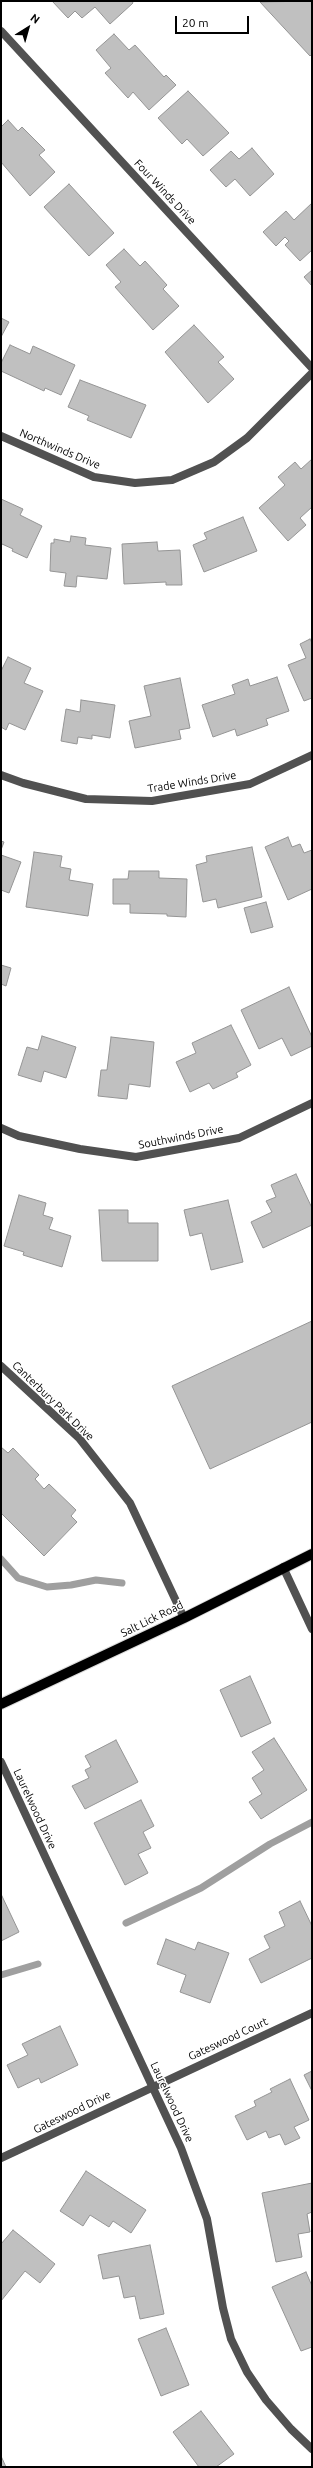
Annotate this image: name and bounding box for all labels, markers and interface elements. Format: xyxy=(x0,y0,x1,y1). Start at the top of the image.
north arrow xyxy=(8,8,48,48)
scale bar xyxy=(177,8,251,34)
text: N xyxy=(28,11,42,26)
text: 20 m xyxy=(182,16,209,29)
street label: Four Winds Drive xyxy=(131,157,199,227)
street label: Northwinds Drive xyxy=(18,426,102,472)
street label: Trade Winds Drive xyxy=(147,768,237,796)
street label: Southwinds Drive xyxy=(137,1122,225,1152)
street label: Canterbury Park Drive xyxy=(9,1359,97,1443)
street label: Salt Lick Road xyxy=(119,1598,185,1640)
street label: Laurelwood Drive xyxy=(11,1767,59,1851)
street label: Gateswood Court xyxy=(186,2015,270,2063)
street label: Laurelwood Drive xyxy=(148,2060,196,2144)
street label: Gateswood Drive xyxy=(31,2088,113,2136)

